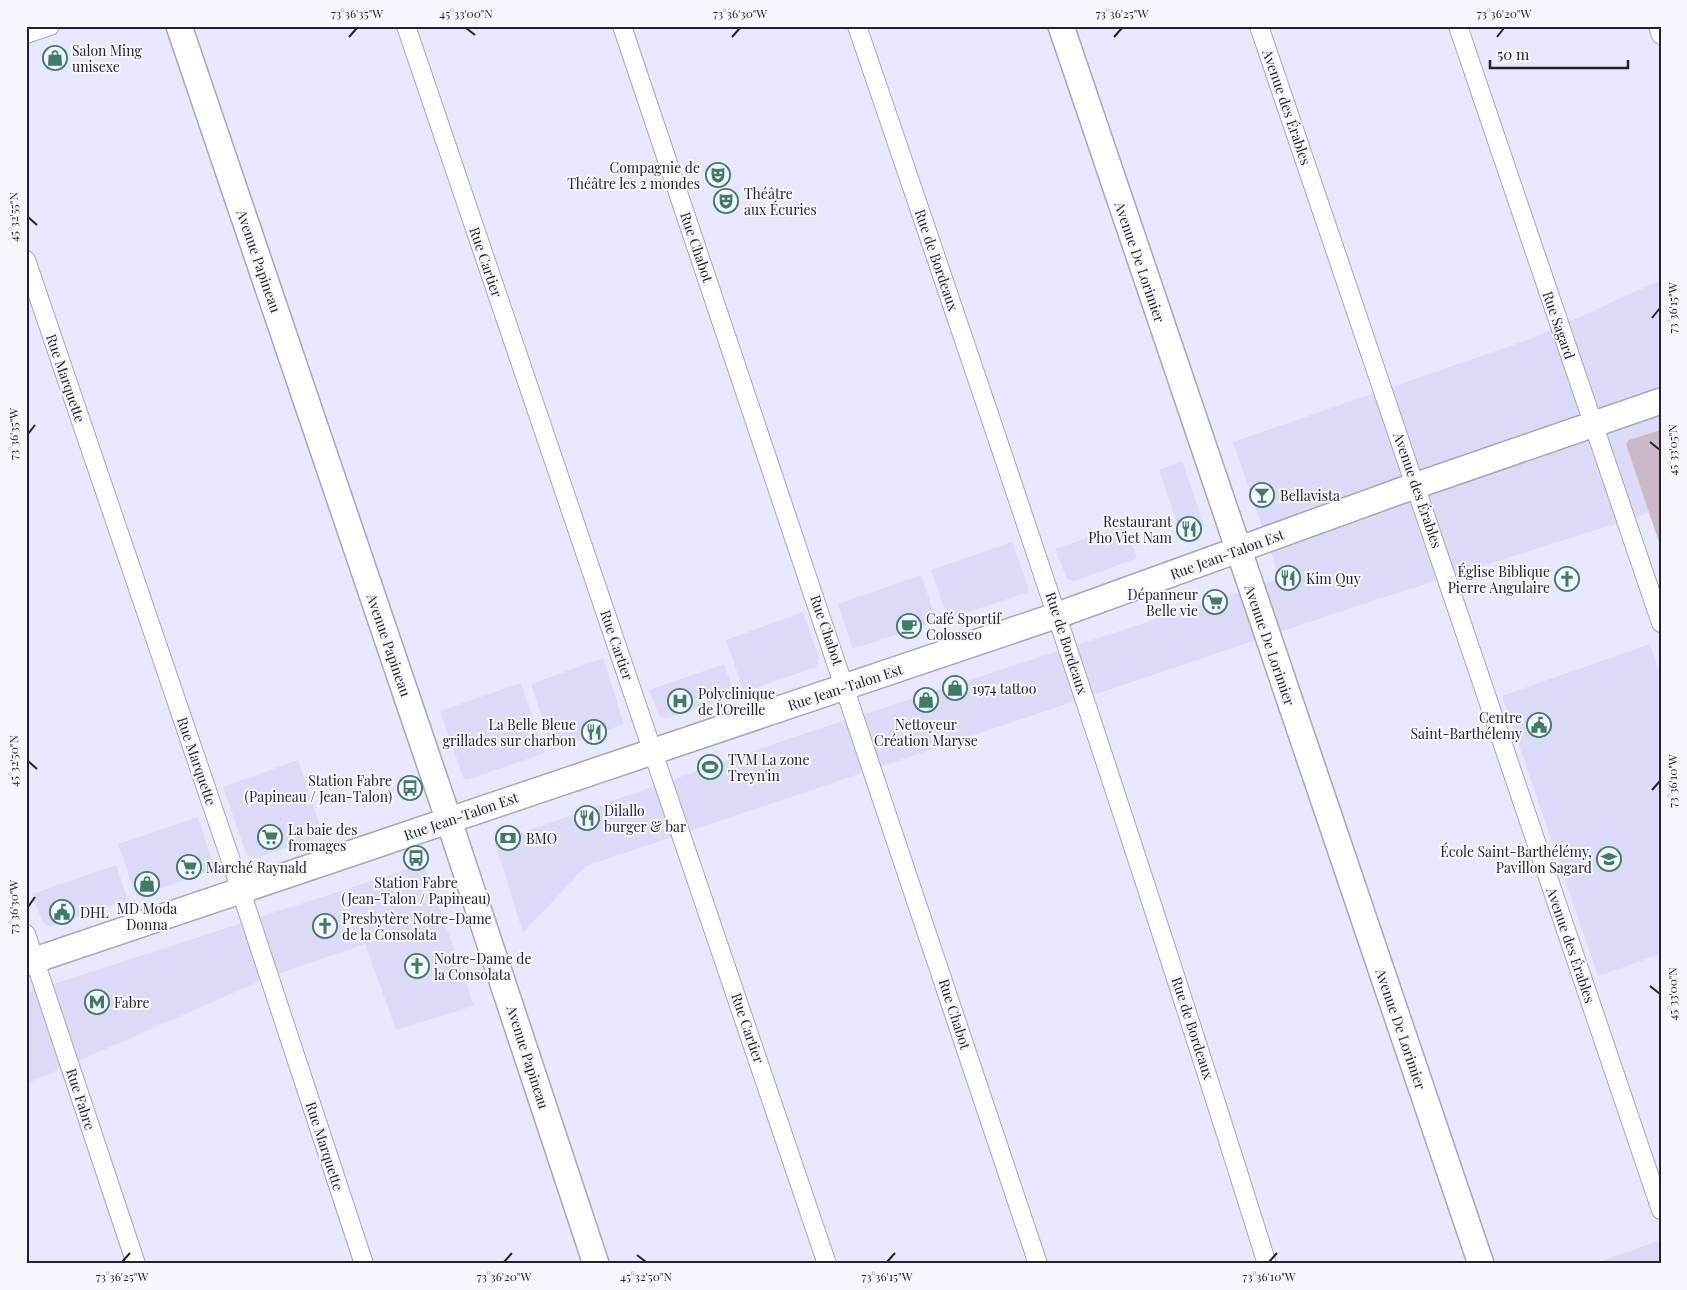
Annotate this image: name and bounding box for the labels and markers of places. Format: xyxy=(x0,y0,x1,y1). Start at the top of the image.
place label: Salon Ming unisexe xyxy=(72,41,142,76)
shop icon: Salon Ming unisexe xyxy=(42,45,68,71)
place label: Compagnie de Théâtre les 2 mondes xyxy=(567,158,700,193)
theatre icon: Compagnie de Théâtre les 2 mondes xyxy=(705,162,731,188)
place label: Théâtre aux Écuries xyxy=(744,184,817,219)
theatre icon: Théâtre aux Écuries xyxy=(713,188,739,214)
bar icon: Bellavista xyxy=(1249,482,1275,508)
place label: Bellavista xyxy=(1280,486,1340,505)
place label: Restaurant Pho Viet Nam xyxy=(1088,512,1173,547)
restaurant icon: Restaurant Pho Viet Nam xyxy=(1176,516,1202,542)
place label: Église Biblique Pierre Angulaire xyxy=(1448,562,1550,597)
restaurant icon: Kim Quy xyxy=(1275,565,1301,591)
church icon: Église Biblique Pierre Angulaire xyxy=(1554,566,1580,592)
place label: Kim Quy xyxy=(1306,569,1361,588)
place label: Dépanneur Belle vie xyxy=(1128,585,1199,620)
supermarket icon: Dépanneur Belle vie xyxy=(1202,589,1228,615)
place label: Café Sportif Colosseo xyxy=(926,609,1002,644)
cafe icon: Café Sportif Colosseo xyxy=(896,613,922,639)
shop icon: 1974 tattoo xyxy=(942,675,968,701)
place label: 1974 tattoo xyxy=(972,679,1037,698)
place label: Polyclinique de l'Oreille xyxy=(698,684,775,719)
shop icon: Nettoyeur Création Maryse xyxy=(913,687,939,713)
hospital icon: Polyclinique de l'Oreille xyxy=(667,688,693,714)
place label: Centre Saint-Barthélemy xyxy=(1411,708,1522,743)
public building icon: Centre Saint-Barthélemy xyxy=(1526,712,1552,738)
place label: La Belle Bleue grillades sur charbon xyxy=(443,715,577,750)
place label: Nettoyeur Création Maryse xyxy=(874,715,978,750)
restaurant icon: La Belle Bleue grillades sur charbon xyxy=(581,719,607,745)
place label: TVM La zone Treyn'in xyxy=(728,750,810,785)
sports icon: TVM La zone Treyn'in xyxy=(697,754,723,780)
place label: Station Fabre (Papineau / Jean-Talon) xyxy=(245,771,392,806)
bus stop icon: Station Fabre (Papineau / Jean-Talon) xyxy=(397,775,423,801)
place label: Dilallo burger & bar xyxy=(604,801,687,836)
restaurant icon: Dilallo burger & bar xyxy=(574,805,600,831)
place label: La baie des fromages xyxy=(288,820,358,855)
supermarket icon: La baie des fromages xyxy=(257,824,283,850)
bank icon: BMO xyxy=(495,825,521,851)
place label: BMO xyxy=(526,829,557,848)
place label: École Saint-Barthélémy, Pavillon Sagard xyxy=(1440,842,1592,877)
bus stop icon: Station Fabre (Jean-Talon / Papineau) xyxy=(403,845,429,871)
school or university icon: École Saint-Barthélémy, Pavillon Sagard xyxy=(1596,846,1622,872)
supermarket icon: Marché Raynald xyxy=(176,854,202,880)
place label: Marché Raynald xyxy=(206,858,307,877)
shop icon: MD Moda Donna xyxy=(134,871,160,897)
place label: Station Fabre (Jean-Talon / Papineau) xyxy=(341,873,491,908)
public building icon: DHL xyxy=(49,899,75,925)
place label: MD Moda Donna xyxy=(117,899,177,934)
place label: DHL xyxy=(80,903,109,922)
place label: Presbytère Notre-Dame de la Consolata xyxy=(342,909,492,944)
church icon: Presbytère Notre-Dame de la Consolata xyxy=(312,913,338,939)
place label: Notre-Dame de la Consolata xyxy=(434,949,532,984)
church icon: Notre-Dame de la Consolata xyxy=(404,953,430,979)
metro station icon: Fabre xyxy=(84,989,110,1015)
place label: Fabre xyxy=(114,993,150,1012)

